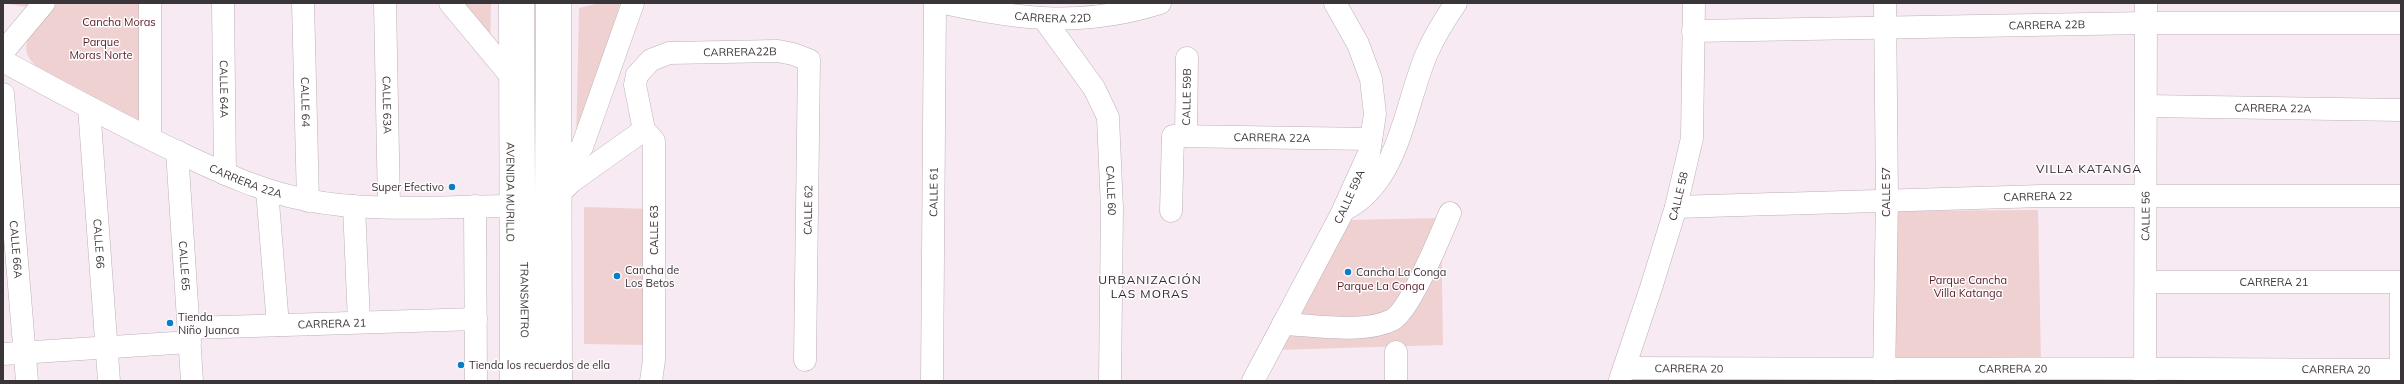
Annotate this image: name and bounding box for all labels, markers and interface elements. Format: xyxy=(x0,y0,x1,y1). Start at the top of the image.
street label: CARRERA 22D xyxy=(1014,9,1092,26)
park label: Cancha Moras xyxy=(82,15,156,29)
street label: CARRERA 22B xyxy=(2009,17,2085,32)
park label: Parque Moras Norte xyxy=(69,35,133,62)
street label: CARRERA22B xyxy=(703,44,777,59)
street label: CALLE 64A xyxy=(217,60,231,118)
street label: CALLE 59B xyxy=(1179,68,1194,126)
street label: CALLE 63A xyxy=(379,76,395,134)
street label: CALLE 64 xyxy=(298,77,313,128)
street label: CARRERA 22A xyxy=(2234,100,2312,116)
street label: CARRERA 22A xyxy=(1233,130,1311,145)
street label: AVENIDA MURILLO xyxy=(503,142,518,242)
street label: CARRERA 22A xyxy=(207,161,284,201)
district label: VILLA KATANGA xyxy=(2036,161,2142,176)
street label: CALLE 60 xyxy=(1103,165,1119,216)
street label: CALLE 61 xyxy=(926,167,941,217)
street label: CALLE 59A xyxy=(1331,167,1368,226)
street label: CALLE 57 xyxy=(1879,167,1893,217)
street label: CALLE 58 xyxy=(1665,170,1691,222)
place label: Super Efectivo xyxy=(371,180,444,194)
marker: Super Efectivo xyxy=(447,182,457,192)
street label: CALLE 62 xyxy=(801,185,815,235)
street label: CARRERA 22 xyxy=(2003,189,2073,204)
street label: CALLE 56 xyxy=(2138,191,2153,241)
street label: CALLE 63 xyxy=(647,205,661,255)
street label: CALLE 66 xyxy=(90,218,108,269)
street label: CALLE 66A xyxy=(7,220,25,279)
street label: CALLE 65 xyxy=(176,240,193,292)
street label: TRANSMETRO xyxy=(517,262,532,338)
place label: Cancha de Los Betos xyxy=(625,263,679,290)
place label: Cancha La Conga xyxy=(1356,265,1446,279)
marker: Cancha La Conga xyxy=(1343,267,1353,277)
marker: Cancha de Los Betos xyxy=(612,271,622,281)
district label: URBANIZACIÓN LAS MORAS xyxy=(1098,272,1202,301)
park label: Parque Cancha Villa Katanga xyxy=(1929,273,2007,300)
street label: CARRERA 21 xyxy=(2240,275,2308,289)
park label: Parque La Conga xyxy=(1337,279,1425,293)
place label: Tienda Niño Juanca xyxy=(178,310,239,337)
street label: CARRERA 21 xyxy=(297,315,367,332)
marker: Tienda Niño Juanca xyxy=(165,318,175,328)
place label: Tienda los recuerdos de ella xyxy=(469,358,610,372)
marker: Tienda los recuerdos de ella xyxy=(456,360,466,370)
street label: CARRERA 20 xyxy=(1655,361,1724,376)
street label: CARRERA 20 xyxy=(1979,362,2048,376)
street label: CARRERA 20 xyxy=(2302,362,2371,377)

